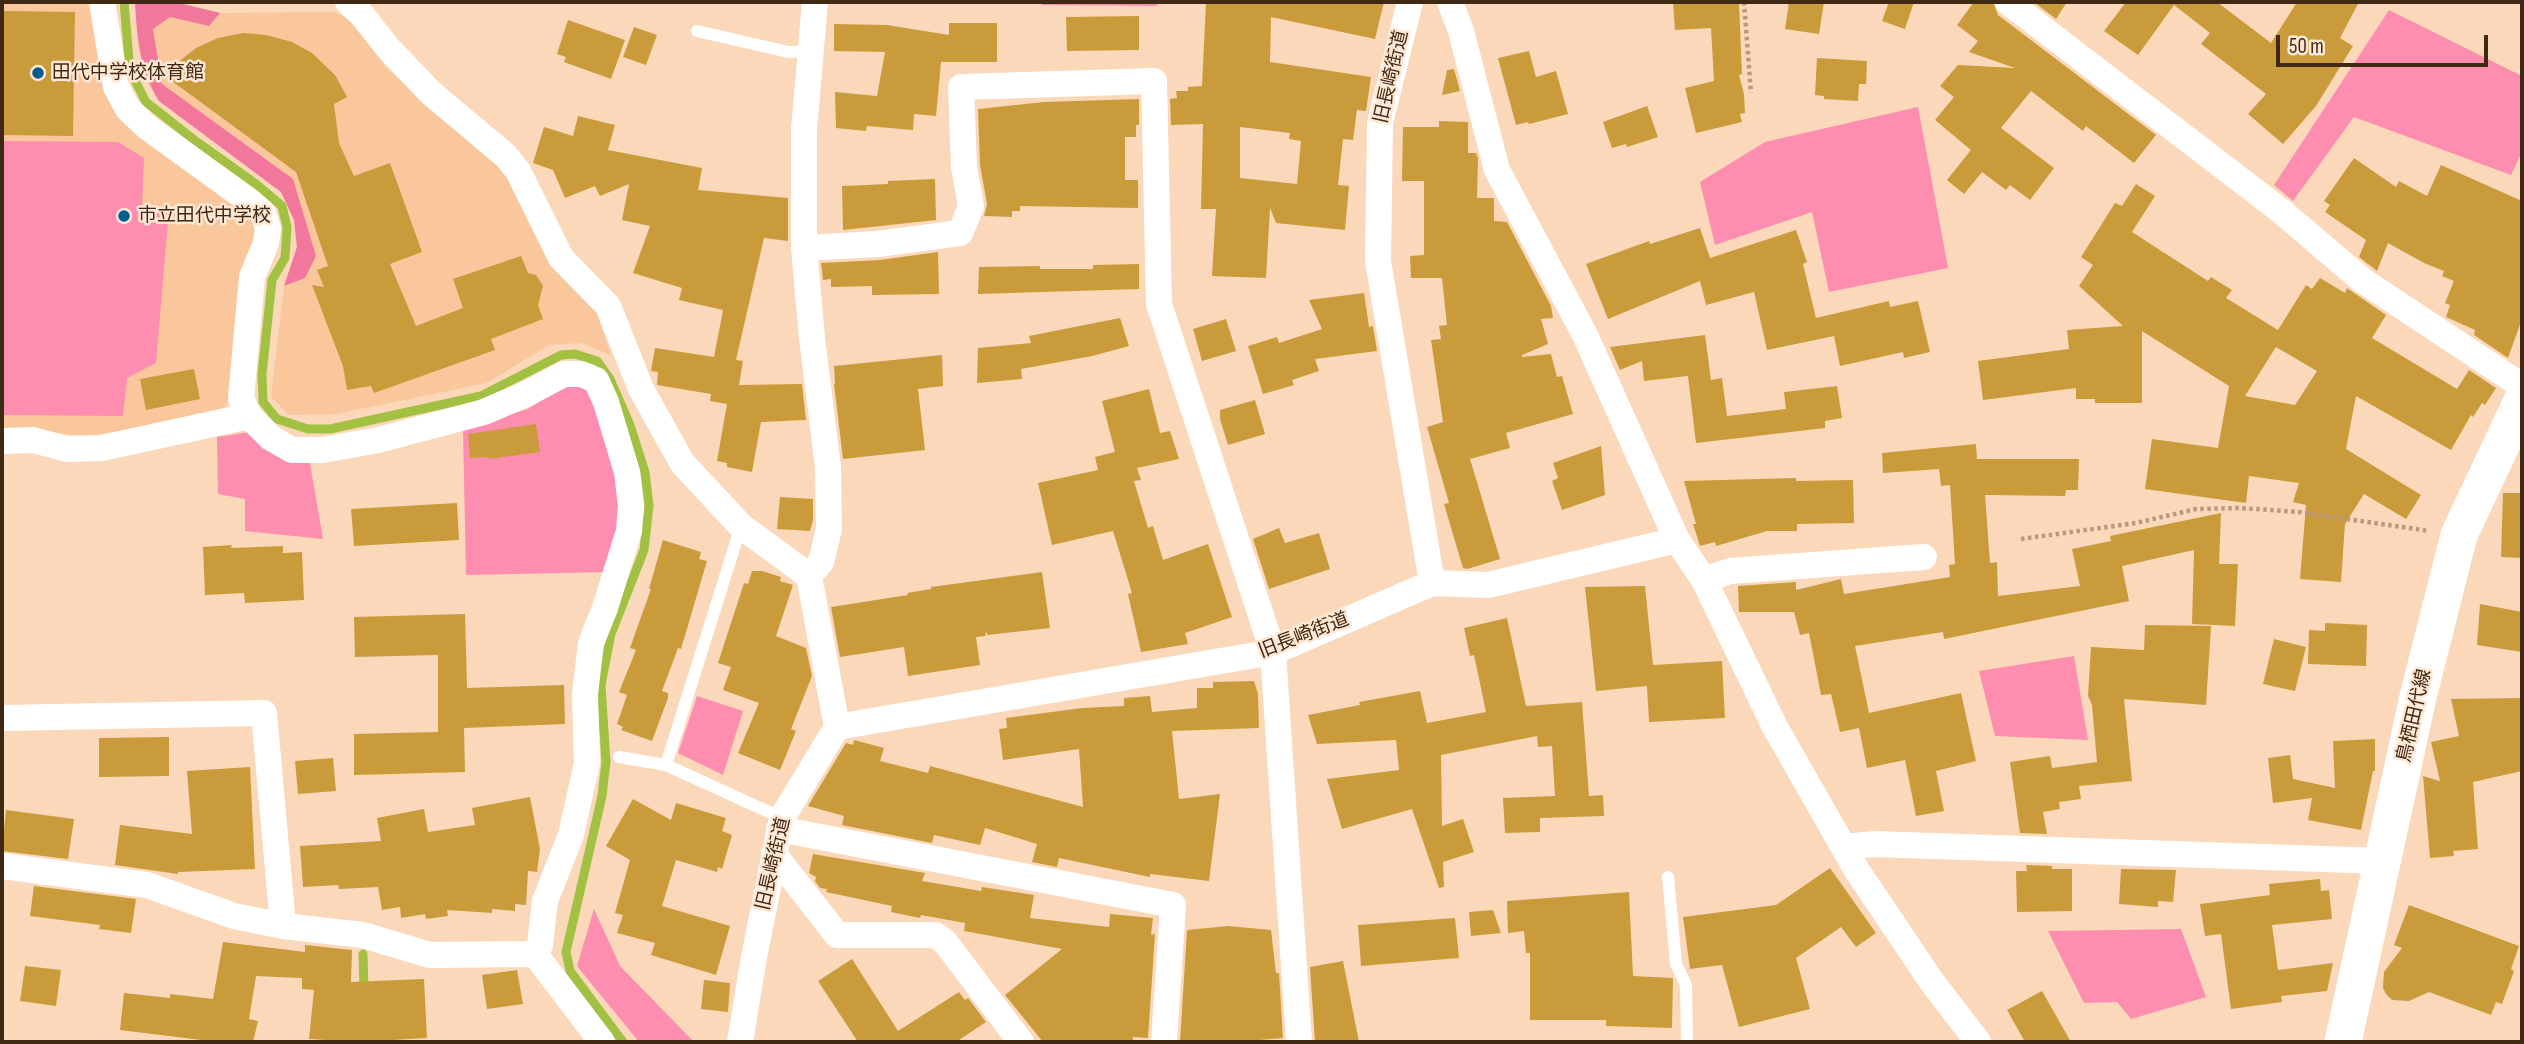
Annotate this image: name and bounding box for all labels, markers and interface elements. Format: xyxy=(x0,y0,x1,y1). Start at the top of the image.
scale bar xyxy=(2279,21,2491,65)
street label: 旧長崎街道 xyxy=(1370,28,1414,126)
text: 50 m xyxy=(2289,34,2324,59)
place label: 田代中学校体育館 xyxy=(52,62,204,84)
marker: 田代中学校体育館 xyxy=(30,65,46,81)
place label: 市立田代中学校 xyxy=(138,205,271,227)
marker: 市立田代中学校 xyxy=(116,208,132,224)
street label: 旧長崎街道 xyxy=(1256,608,1352,664)
street label: 鳥栖田代線 xyxy=(2393,667,2437,765)
street label: 旧長崎街道 xyxy=(752,815,796,913)

